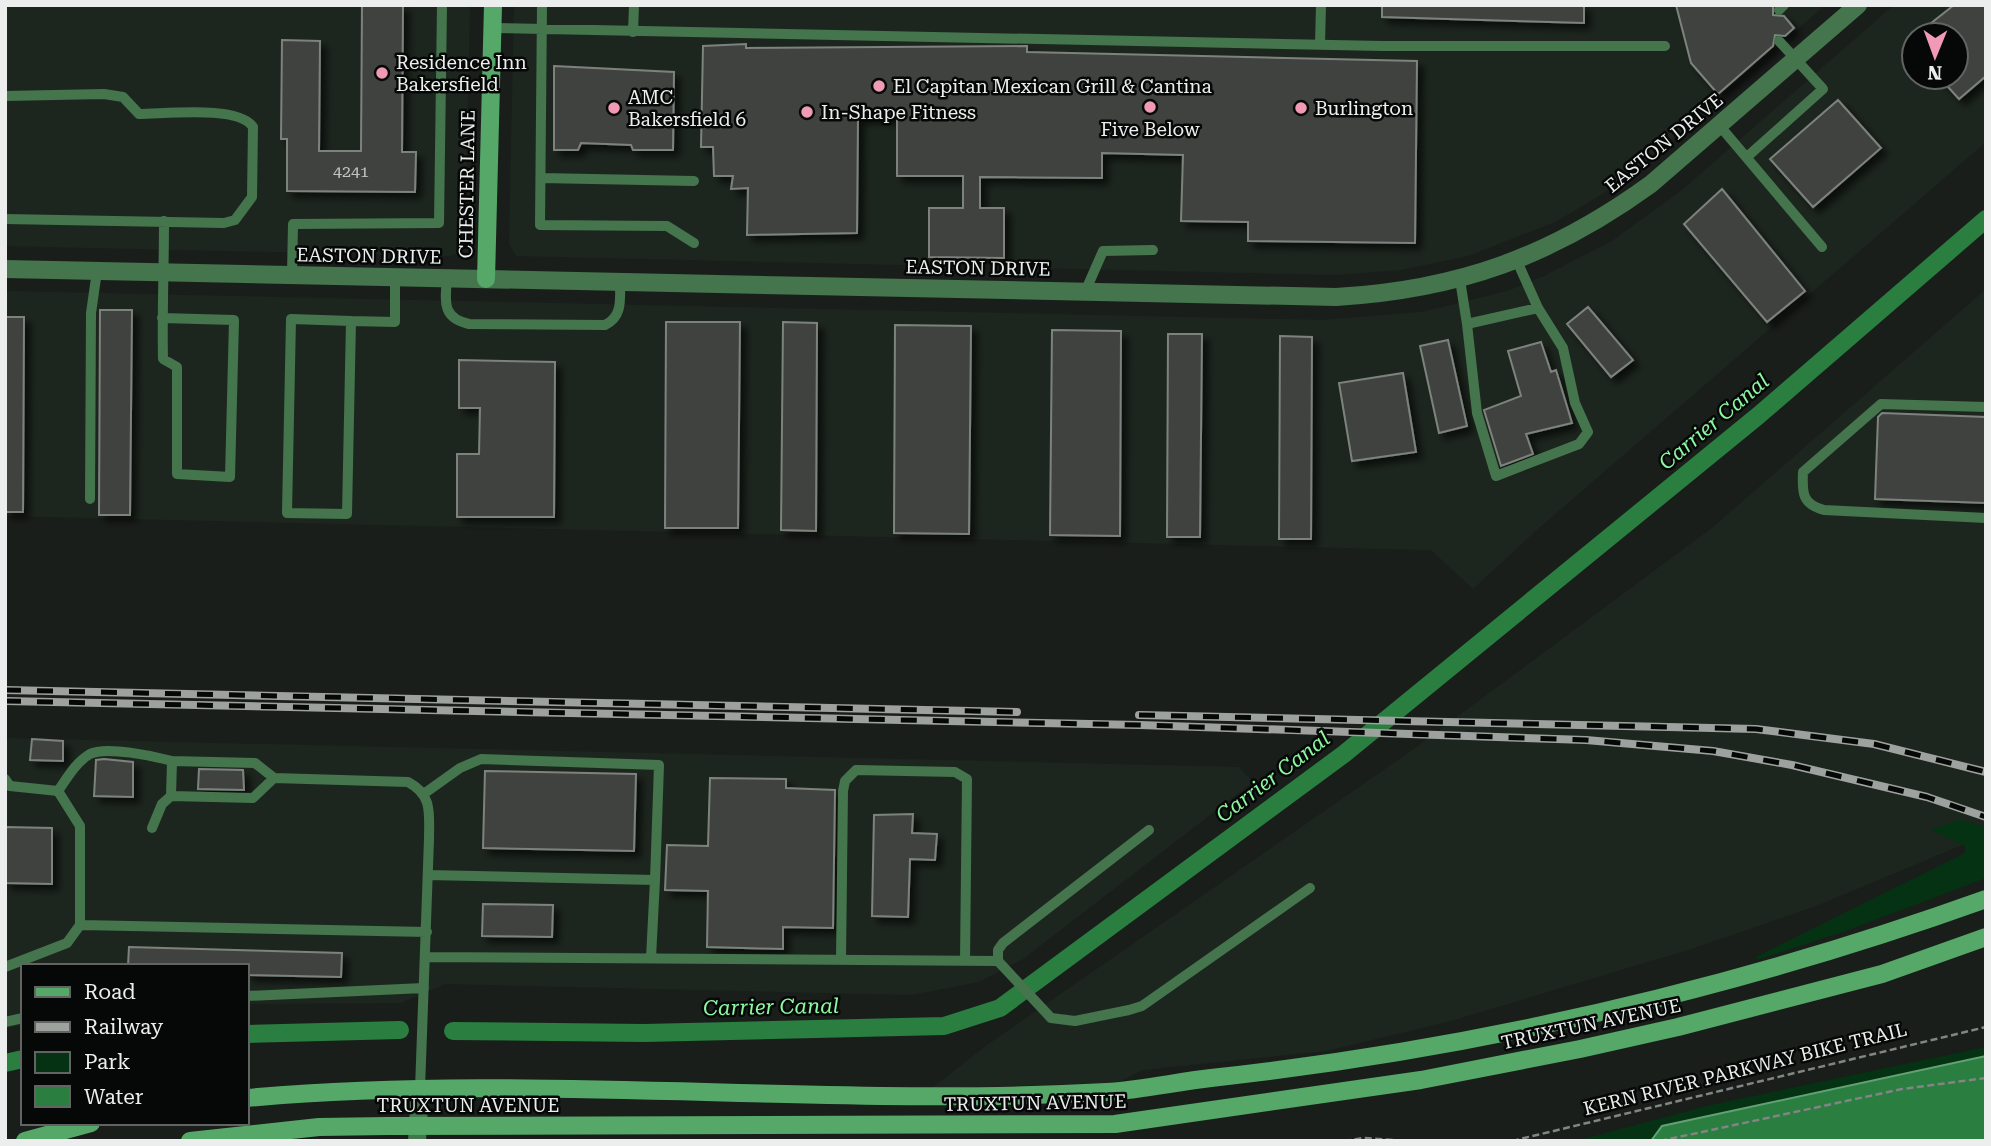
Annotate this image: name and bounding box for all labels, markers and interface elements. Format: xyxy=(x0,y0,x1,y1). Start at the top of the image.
north arrow xyxy=(1900,21,1970,91)
place label: Residence Inn Bakersfield xyxy=(396,51,527,96)
text: N xyxy=(1927,61,1942,84)
marker: Residence Inn Bakersfield xyxy=(374,65,390,81)
place label: El Capitan Mexican Grill & Cantina xyxy=(893,75,1213,98)
marker: El Capitan Mexican Grill & Cantina xyxy=(871,78,887,94)
place label: AMC Bakersfield 6 xyxy=(628,86,746,131)
street label: EASTON DRIVE xyxy=(1600,88,1728,198)
place label: Burlington xyxy=(1315,97,1413,120)
marker: Five Below xyxy=(1142,99,1158,115)
marker: AMC Bakersfield 6 xyxy=(606,100,622,116)
marker: Burlington xyxy=(1293,100,1309,116)
place label: In-Shape Fitness xyxy=(821,101,976,124)
marker: In-Shape Fitness xyxy=(799,104,815,120)
street label: CHESTER LANE xyxy=(454,109,480,259)
place label: Five Below xyxy=(1100,118,1200,141)
house number: 4241 xyxy=(333,162,369,181)
street label: EASTON DRIVE xyxy=(296,243,442,269)
street label: EASTON DRIVE xyxy=(905,255,1051,281)
water label: Carrier Canal xyxy=(1654,369,1774,475)
water label: Carrier Canal xyxy=(1212,727,1334,827)
legend xyxy=(21,964,248,1125)
text: Road xyxy=(84,980,136,1004)
water label: Carrier Canal xyxy=(703,994,839,1020)
street label: TRUXTUN AVENUE xyxy=(1499,994,1683,1054)
text: Railway xyxy=(84,1015,164,1039)
street label: KERN RIVER PARKWAY BIKE TRAIL xyxy=(1581,1018,1909,1120)
text: Park xyxy=(84,1050,130,1074)
text: Water xyxy=(84,1085,144,1109)
street label: TRUXTUN AVENUE xyxy=(943,1090,1127,1116)
street label: TRUXTUN AVENUE xyxy=(376,1094,560,1117)

